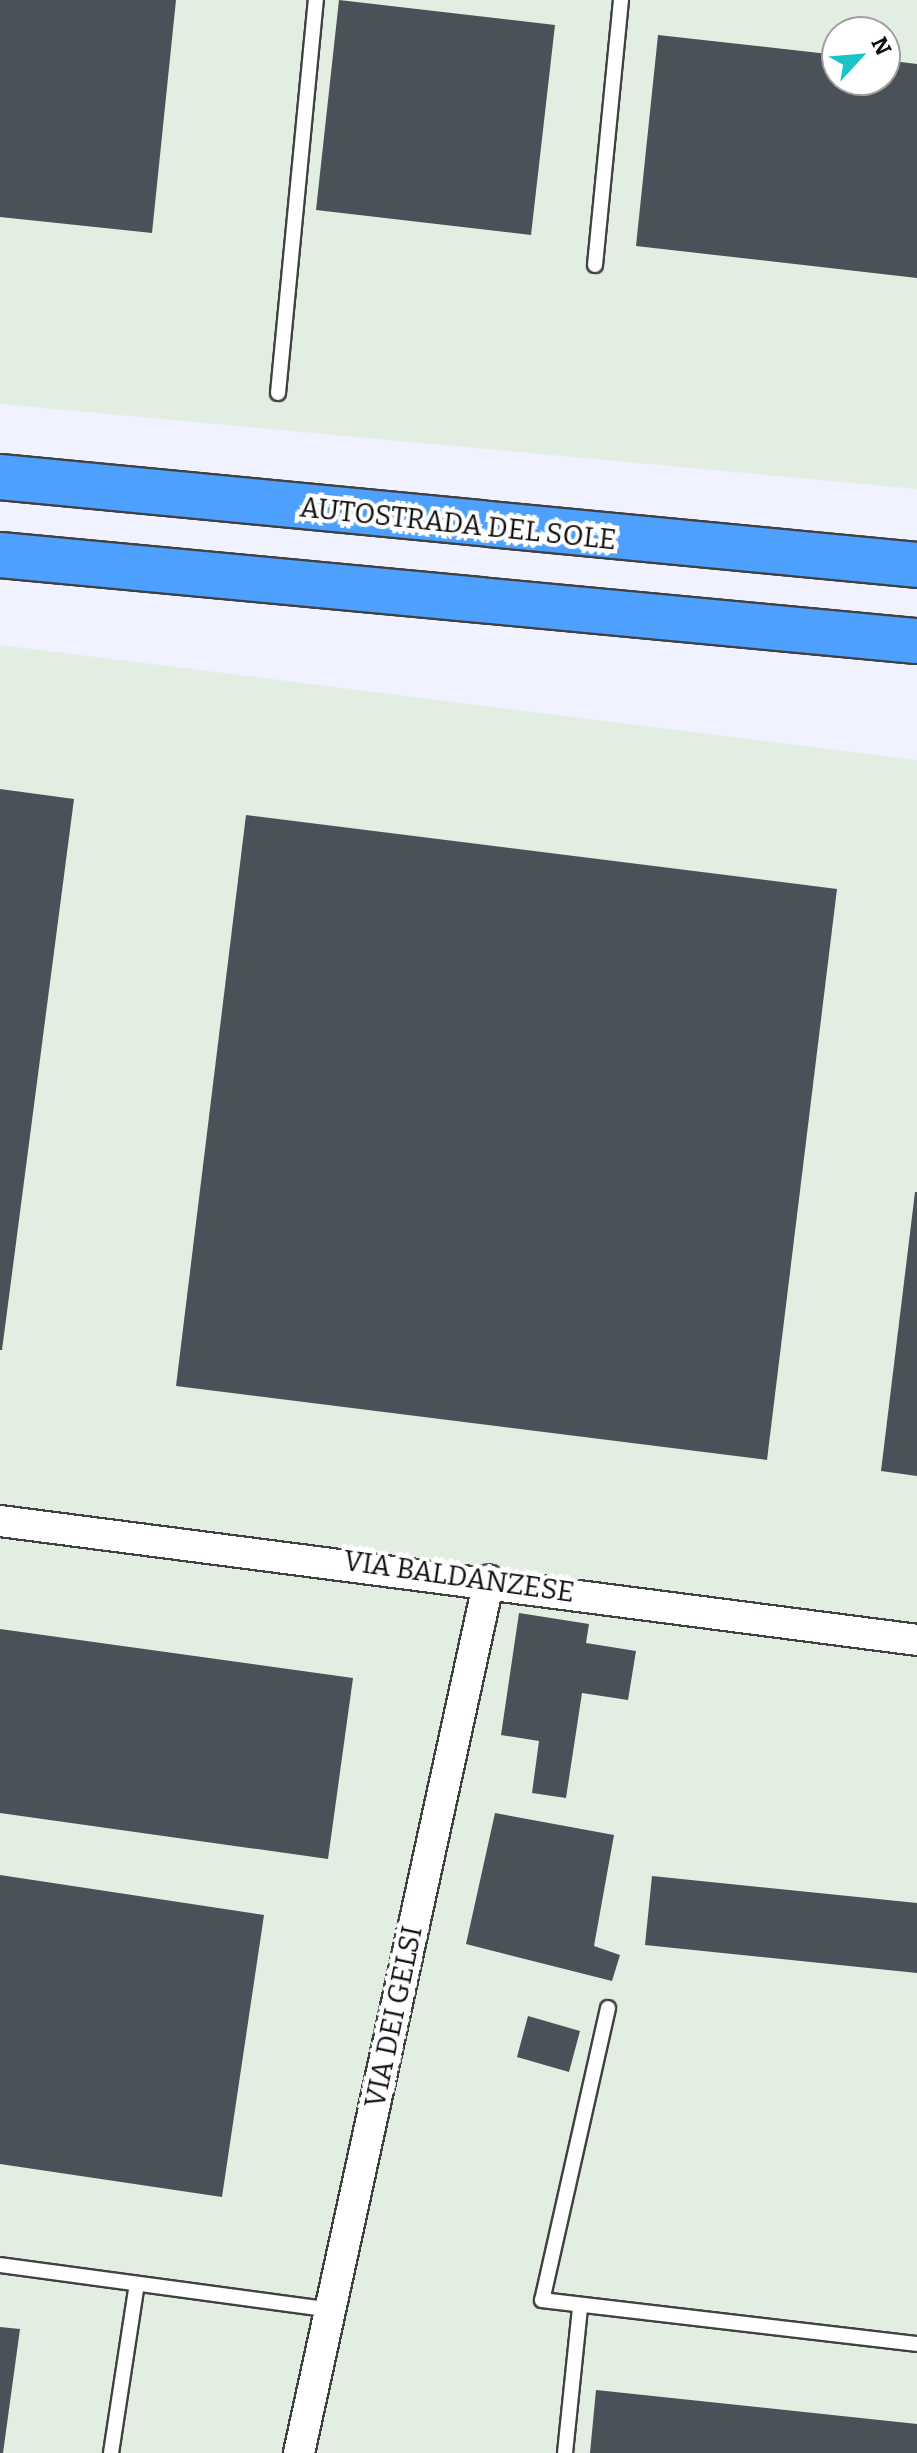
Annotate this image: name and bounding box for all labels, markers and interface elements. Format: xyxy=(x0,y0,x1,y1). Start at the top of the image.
north arrow xyxy=(821,16,901,96)
text: N xyxy=(865,33,897,60)
street label: AUTOSTRADA DEL SOLE xyxy=(298,491,618,557)
street label: VIA BALDANZESE xyxy=(341,1544,577,1610)
street label: VIA DEI GELSI xyxy=(358,1923,430,2111)

